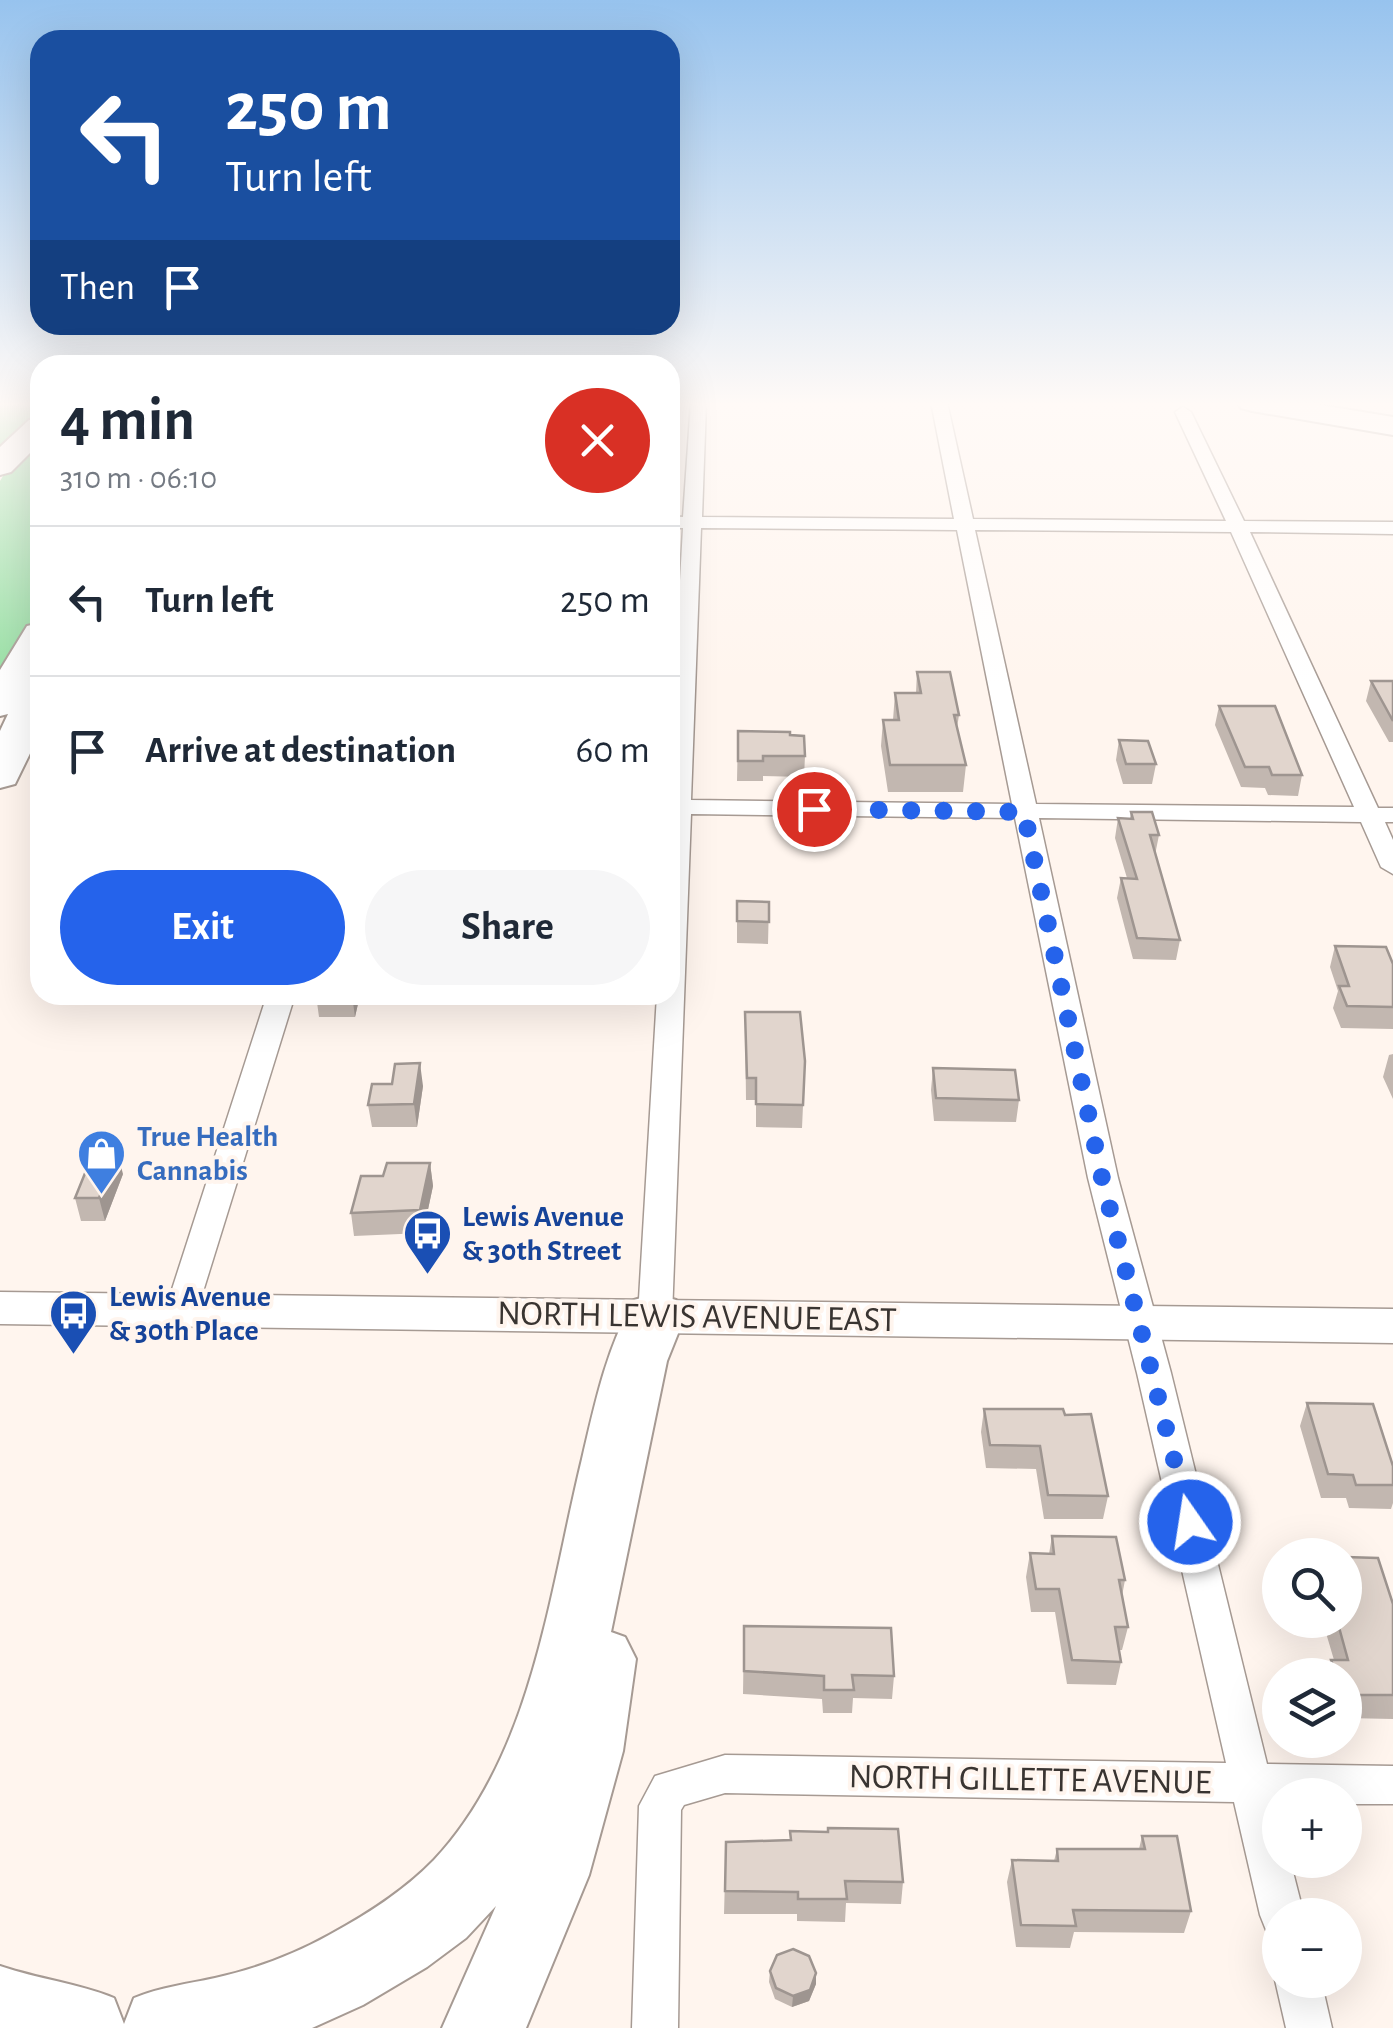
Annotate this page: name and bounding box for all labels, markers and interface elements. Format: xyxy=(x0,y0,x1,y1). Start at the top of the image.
icon: left xyxy=(60,70,190,200)
text: 250 m xyxy=(225,73,392,143)
text: Turn left xyxy=(225,155,372,200)
icon: arrive xyxy=(155,260,210,315)
text: Then xyxy=(60,269,135,307)
button: close xyxy=(545,388,650,493)
text: 4 min xyxy=(60,391,195,451)
text: 310 m · 06:10 xyxy=(60,462,217,494)
icon: left xyxy=(60,574,115,629)
text: Turn left xyxy=(145,582,273,620)
text: 250 m xyxy=(560,582,650,620)
icon: arrive xyxy=(60,724,115,779)
text: Arrive at destination xyxy=(145,732,456,770)
text: 60 m xyxy=(575,732,650,770)
pin xyxy=(772,767,857,852)
icon: arrive xyxy=(787,782,842,837)
button: Exit xyxy=(60,870,345,985)
button: Share xyxy=(365,870,650,985)
place label: True Health Cannabis xyxy=(137,1122,278,1186)
shop icon: True Health Cannabis xyxy=(76,1128,128,1196)
place label: Lewis Avenue & 30th Street xyxy=(462,1202,624,1266)
bus stop icon: Lewis Avenue & 30th Street xyxy=(401,1208,453,1276)
place label: Lewis Avenue & 30th Place xyxy=(109,1282,271,1346)
bus stop icon: Lewis Avenue & 30th Place xyxy=(48,1288,100,1356)
street label: NORTH LEWIS AVENUE EAST xyxy=(497,1296,897,1338)
position arrow xyxy=(1138,1470,1242,1574)
map controls xyxy=(1262,1538,1362,1998)
button: search xyxy=(1262,1538,1362,1638)
button: layers xyxy=(1262,1658,1362,1758)
street label: NORTH GILLETTE AVENUE xyxy=(848,1759,1212,1801)
button: + xyxy=(1262,1778,1362,1878)
button: − xyxy=(1262,1898,1362,1998)

